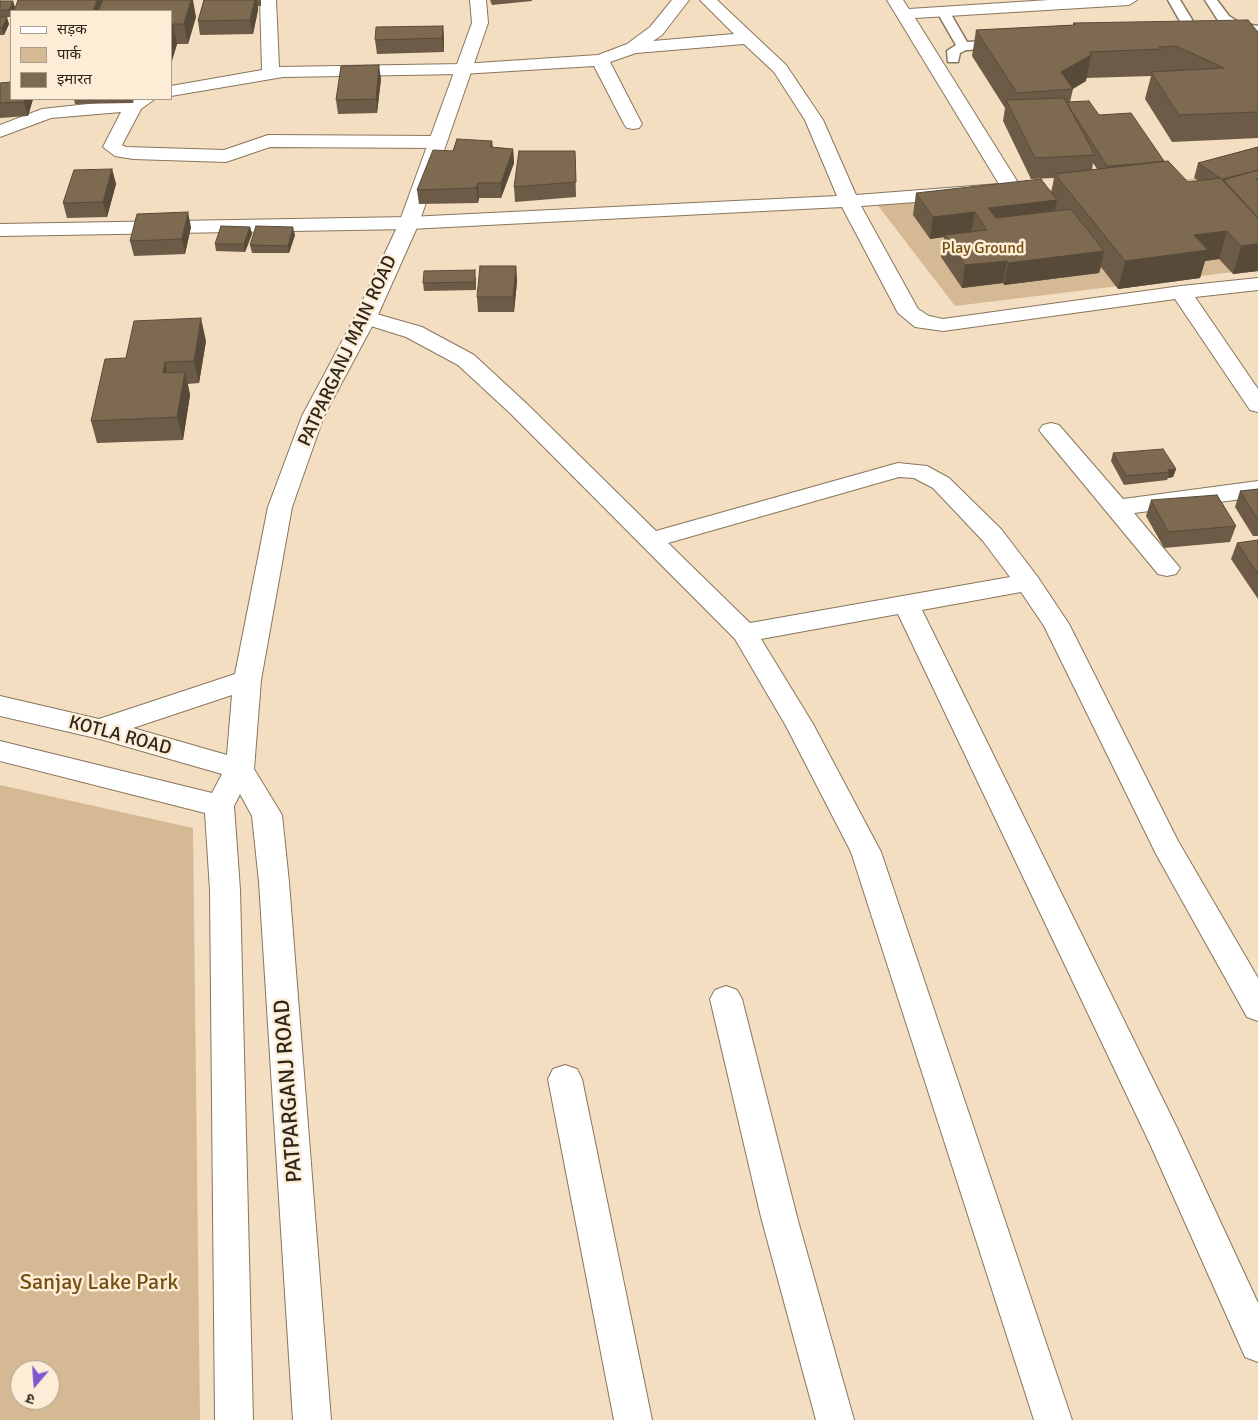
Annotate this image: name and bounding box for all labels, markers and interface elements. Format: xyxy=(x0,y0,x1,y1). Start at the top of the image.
legend xyxy=(10,10,172,100)
text: सड़क xyxy=(57,20,87,38)
text: पार्क xyxy=(57,45,81,63)
text: इमारत xyxy=(57,70,92,88)
park label: Play Ground xyxy=(942,239,1024,259)
street label: PATPARGANJ MAIN ROAD xyxy=(294,252,402,450)
street label: KOTLA ROAD xyxy=(66,711,174,761)
street label: PATPARGANJ ROAD xyxy=(269,999,309,1183)
park label: Sanjay Lake Park xyxy=(20,1270,178,1296)
north arrow xyxy=(10,1360,60,1410)
text: उ xyxy=(24,1389,37,1408)

